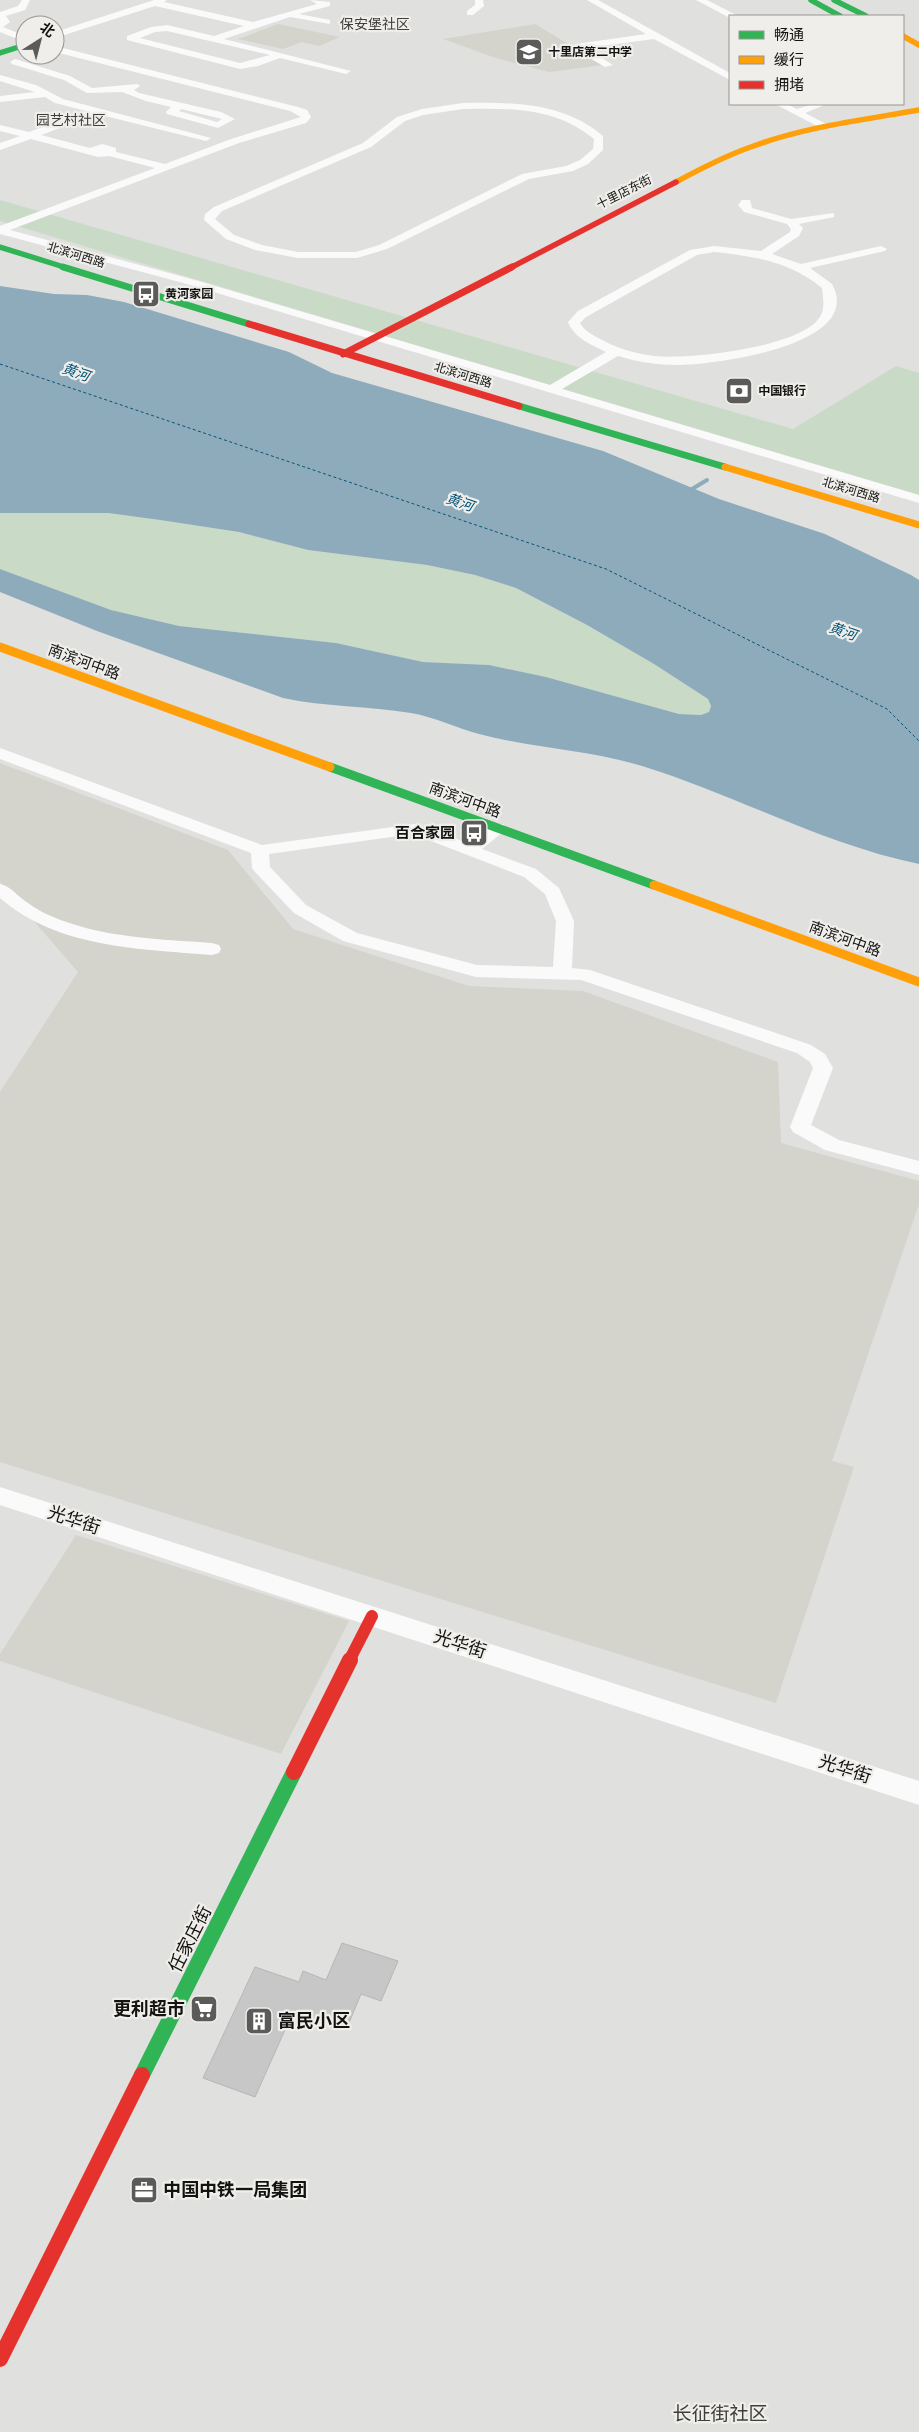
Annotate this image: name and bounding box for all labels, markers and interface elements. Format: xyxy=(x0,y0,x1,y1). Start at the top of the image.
north arrow xyxy=(15,15,65,65)
legend xyxy=(729,15,904,105)
district label: 保安堡社区 xyxy=(340,16,410,32)
text: 北 xyxy=(37,19,58,40)
text: 畅通 xyxy=(774,26,804,44)
school or university icon: 十里店第二中学 xyxy=(514,37,544,67)
place label: 十里店第二中学 xyxy=(548,45,632,59)
text: 缓行 xyxy=(774,51,804,69)
text: 拥堵 xyxy=(774,76,804,94)
district label: 园艺村社区 xyxy=(36,112,106,128)
street label: 十里店东街 xyxy=(594,172,654,212)
street label: 北滨河西路 xyxy=(45,240,107,270)
bus stop icon: 黄河家园 xyxy=(131,279,161,309)
place label: 黄河家园 xyxy=(165,287,213,301)
water label: 黄河 xyxy=(60,360,95,385)
street label: 北滨河西路 xyxy=(432,360,494,390)
bank icon: 中国银行 xyxy=(724,376,754,406)
place label: 中国银行 xyxy=(758,384,806,398)
street label: 北滨河西路 xyxy=(820,475,882,505)
water label: 黄河 xyxy=(444,490,479,515)
water label: 黄河 xyxy=(827,619,862,644)
street label: 南滨河中路 xyxy=(46,641,122,683)
street label: 南滨河中路 xyxy=(427,779,503,821)
bus stop icon: 百合家园 xyxy=(459,818,489,848)
place label: 百合家园 xyxy=(395,824,455,842)
street label: 南滨河中路 xyxy=(807,918,883,960)
street label: 光华街 xyxy=(45,1501,103,1538)
street label: 光华街 xyxy=(431,1625,489,1662)
street label: 光华街 xyxy=(816,1750,874,1787)
street label: 任家庄街 xyxy=(164,1902,215,1976)
supermarket icon: 更利超市 xyxy=(189,1994,219,2024)
place label: 更利超市 xyxy=(113,1998,185,2019)
building icon: 富民小区 xyxy=(244,2006,274,2036)
place label: 富民小区 xyxy=(278,2010,350,2031)
office icon: 中国中铁一局集团 xyxy=(129,2175,159,2205)
place label: 中国中铁一局集团 xyxy=(163,2179,307,2200)
district label: 长征街社区 xyxy=(672,2402,768,2425)

